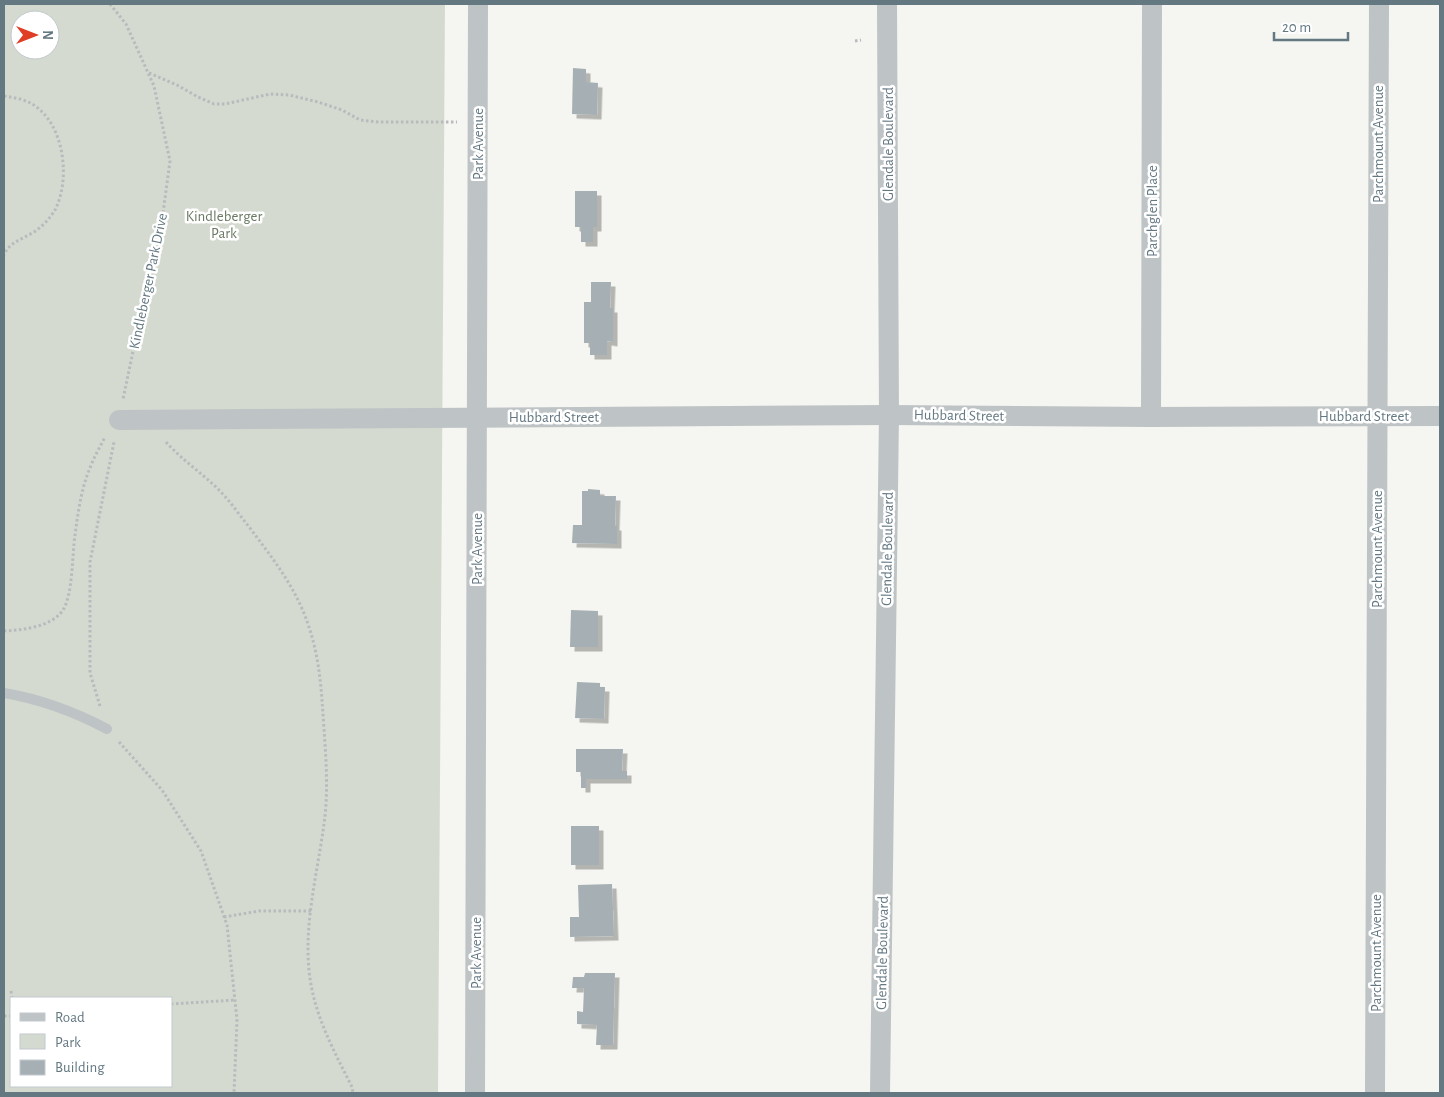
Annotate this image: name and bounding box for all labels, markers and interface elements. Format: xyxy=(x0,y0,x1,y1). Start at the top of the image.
north arrow xyxy=(10,10,60,60)
scale bar xyxy=(1274,10,1348,42)
text: 20 m xyxy=(1282,20,1311,35)
text: N xyxy=(40,30,54,40)
street label: Parchmount Avenue xyxy=(1371,85,1386,203)
street label: Glendale Boulevard xyxy=(881,87,896,201)
street label: Park Avenue xyxy=(471,108,486,180)
street label: Parchglen Place xyxy=(1145,165,1160,257)
park label: Kindleberger Park xyxy=(186,209,262,241)
street label: Kindleberger Park Drive xyxy=(127,212,170,350)
street label: Hubbard Street xyxy=(914,407,1004,424)
street label: Hubbard Street xyxy=(1319,409,1409,424)
street label: Hubbard Street xyxy=(509,410,599,425)
street label: Parchmount Avenue xyxy=(1370,490,1385,608)
street label: Glendale Boulevard xyxy=(879,492,896,606)
street label: Park Avenue xyxy=(470,513,485,585)
street label: Parchmount Avenue xyxy=(1369,894,1384,1012)
street label: Glendale Boulevard xyxy=(874,896,891,1010)
street label: Park Avenue xyxy=(469,917,484,989)
legend xyxy=(10,997,172,1087)
text: Road xyxy=(55,1010,85,1025)
text: Park xyxy=(55,1035,81,1050)
text: Building xyxy=(55,1060,105,1075)

